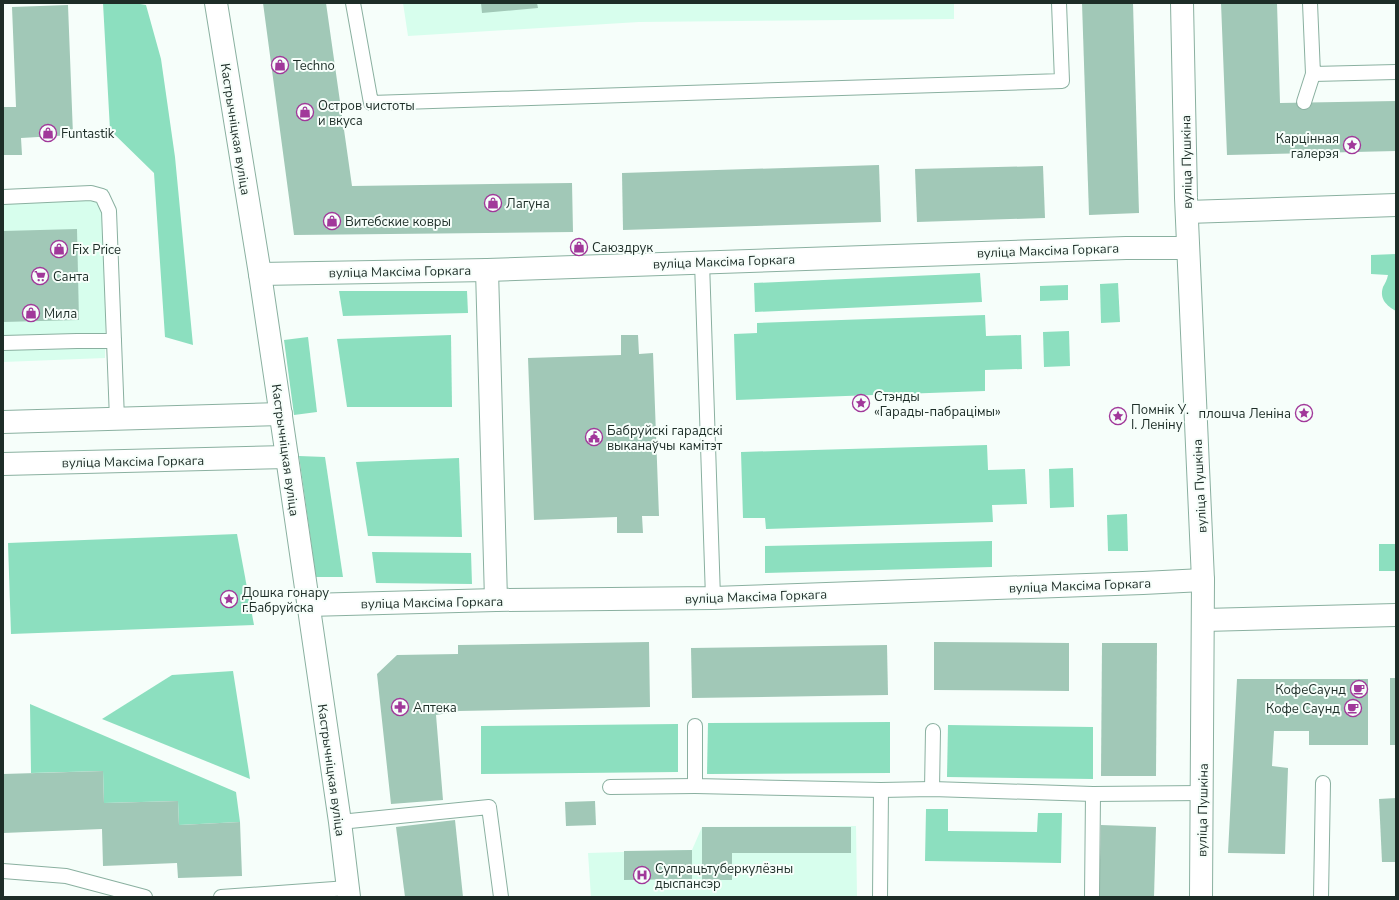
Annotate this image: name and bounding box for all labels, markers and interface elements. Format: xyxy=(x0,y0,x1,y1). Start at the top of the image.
shop icon: Techno xyxy=(270,55,290,75)
place label: Techno xyxy=(293,57,335,75)
street label: Кастрычніцкая вуліца xyxy=(216,62,254,196)
place label: Остров чистоты и вкуса xyxy=(318,97,415,130)
shop icon: Остров чистоты и вкуса xyxy=(295,102,315,122)
street label: вуліца Пушкіна xyxy=(1177,115,1197,209)
shop icon: Funtastik xyxy=(38,123,58,143)
place label: Funtastik xyxy=(61,125,115,143)
place label: Карцінная галерэя xyxy=(1276,130,1339,163)
place icon: Карцінная галерэя xyxy=(1342,135,1362,155)
shop icon: Лагуна xyxy=(483,193,503,213)
place label: Лагуна xyxy=(506,195,550,213)
shop icon: Витебские ковры xyxy=(322,211,342,231)
place label: Витебские ковры xyxy=(345,213,451,231)
shop icon: Саюздрук xyxy=(569,237,589,257)
shop icon: Fix Price xyxy=(49,239,69,259)
place label: Саюздрук xyxy=(592,239,653,257)
street label: вуліца Максіма Горкага xyxy=(977,240,1120,262)
place label: Fix Price xyxy=(72,241,121,259)
street label: вуліца Максіма Горкага xyxy=(653,251,796,273)
street label: вуліца Максіма Горкага xyxy=(329,262,471,282)
supermarket icon: Санта xyxy=(30,266,50,286)
place label: Санта xyxy=(53,268,89,286)
shop icon: Мила xyxy=(21,303,41,323)
place label: Мила xyxy=(44,305,77,323)
street label: Кастрычніцкая вуліца xyxy=(267,383,303,517)
place label: Стэнды «Гарады-пабрацімы» xyxy=(874,388,1001,421)
place icon: Стэнды «Гарады-пабрацімы» xyxy=(851,393,871,413)
place label: Помнік У. І. Леніну xyxy=(1131,401,1189,434)
place icon: плошча Леніна xyxy=(1294,403,1314,423)
place label: плошча Леніна xyxy=(1199,405,1291,423)
place icon: Помнік У. І. Леніну xyxy=(1108,406,1128,426)
place label: Бабруйскі гарадскі выканаўчы камітэт xyxy=(607,422,723,455)
public building icon: Бабруйскі гарадскі выканаўчы камітэт xyxy=(584,427,604,447)
street label: вуліца Пушкіна xyxy=(1189,439,1211,533)
street label: вуліца Максіма Горкага xyxy=(62,452,204,472)
street label: вуліца Максіма Горкага xyxy=(1009,575,1152,597)
place label: Дошка гонару г.Бабруйска xyxy=(242,584,329,617)
street label: вуліца Максіма Горкага xyxy=(685,586,828,608)
place icon: Дошка гонару г.Бабруйска xyxy=(219,589,239,609)
street label: вуліца Максіма Горкага xyxy=(361,593,503,613)
cafe icon: КофеСаунд xyxy=(1349,679,1369,699)
place label: КофеСаунд xyxy=(1275,681,1346,699)
pharmacy icon: Аптека xyxy=(390,697,410,717)
cafe icon: Кофе Саунд xyxy=(1343,698,1363,718)
place label: Аптека xyxy=(413,699,457,717)
place label: Кофе Саунд xyxy=(1266,700,1340,718)
street label: Кастрычніцкая вуліца xyxy=(313,703,349,837)
street label: вуліца Пушкіна xyxy=(1193,763,1213,857)
place label: Супрацьтуберкулёзны дыспансэр xyxy=(655,860,793,893)
hospital icon: Супрацьтуберкулёзны дыспансэр xyxy=(632,865,652,885)

